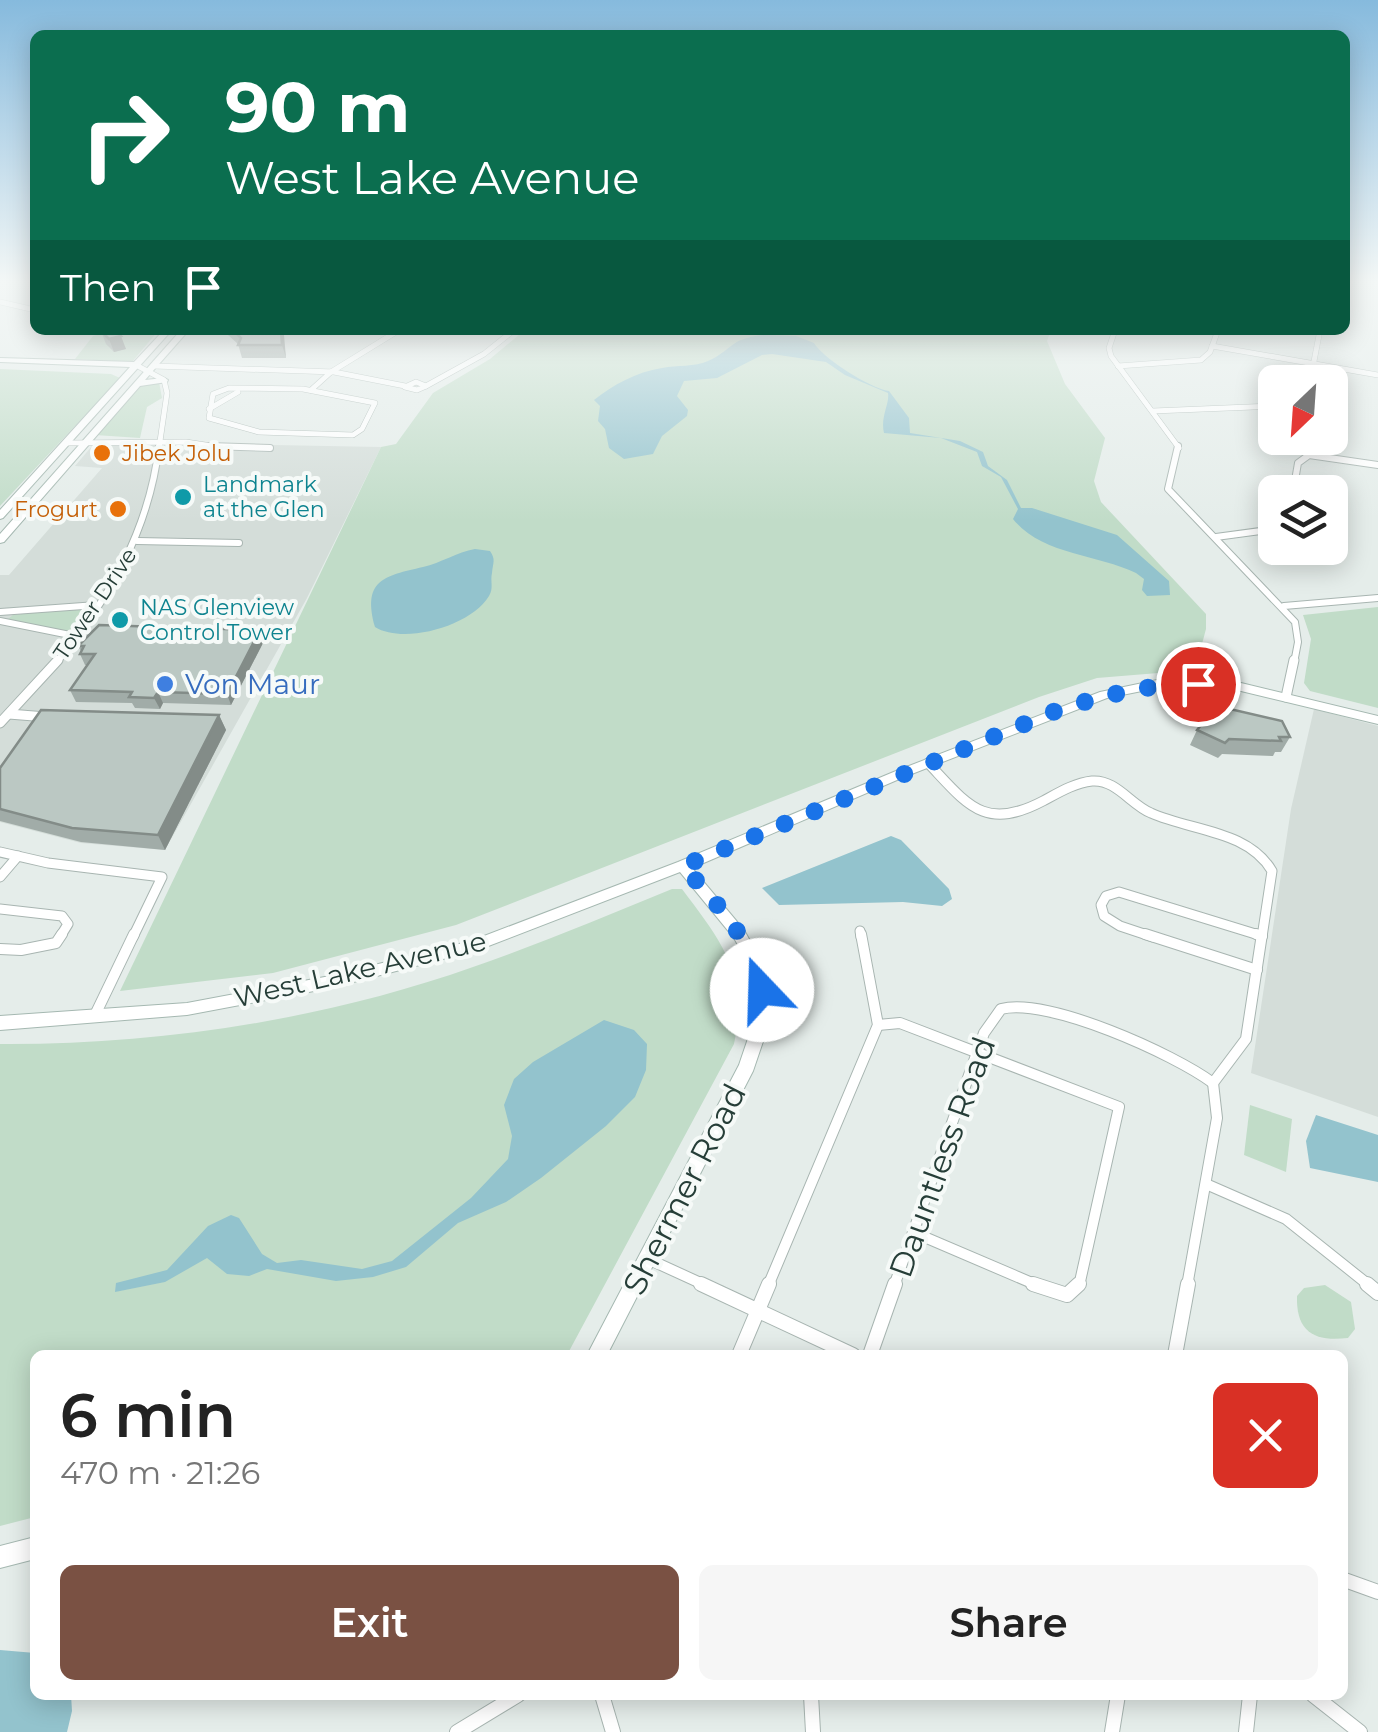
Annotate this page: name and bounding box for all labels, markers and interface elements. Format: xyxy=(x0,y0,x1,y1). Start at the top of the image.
text: 90 m xyxy=(225,64,410,150)
icon: right xyxy=(60,70,190,200)
text: West Lake Avenue xyxy=(225,150,640,205)
icon: arrive xyxy=(176,260,231,315)
text: Then xyxy=(60,264,156,311)
north arrow xyxy=(1258,365,1348,455)
map controls xyxy=(1258,365,1348,565)
place label: Jibek Jolu xyxy=(121,440,232,467)
marker: Jibek Jolu xyxy=(91,442,113,464)
place label: Landmark at the Glen xyxy=(203,471,325,523)
button: layers xyxy=(1258,475,1348,565)
marker: Landmark at the Glen xyxy=(172,486,194,508)
place label: Frogurt xyxy=(14,496,98,523)
marker: Frogurt xyxy=(107,498,129,520)
street label: Tower Drive xyxy=(48,543,142,665)
place label: NAS Glenview Control Tower xyxy=(140,594,295,646)
marker: NAS Glenview Control Tower xyxy=(109,609,131,631)
pin xyxy=(1156,642,1241,727)
icon: arrive xyxy=(1171,657,1226,712)
place label: Von Maur xyxy=(185,667,320,701)
marker: Von Maur xyxy=(154,673,176,695)
street label: West Lake Avenue xyxy=(231,923,489,1015)
position arrow xyxy=(710,938,814,1042)
street label: Dauntless Road xyxy=(880,1032,1004,1282)
street label: Shermer Road xyxy=(614,1077,754,1301)
text: 6 min xyxy=(60,1379,236,1452)
button: close xyxy=(1213,1383,1318,1488)
text: 470 m · 21:26 xyxy=(60,1453,260,1492)
button: Exit xyxy=(60,1565,679,1680)
button: Share xyxy=(699,1565,1318,1680)

